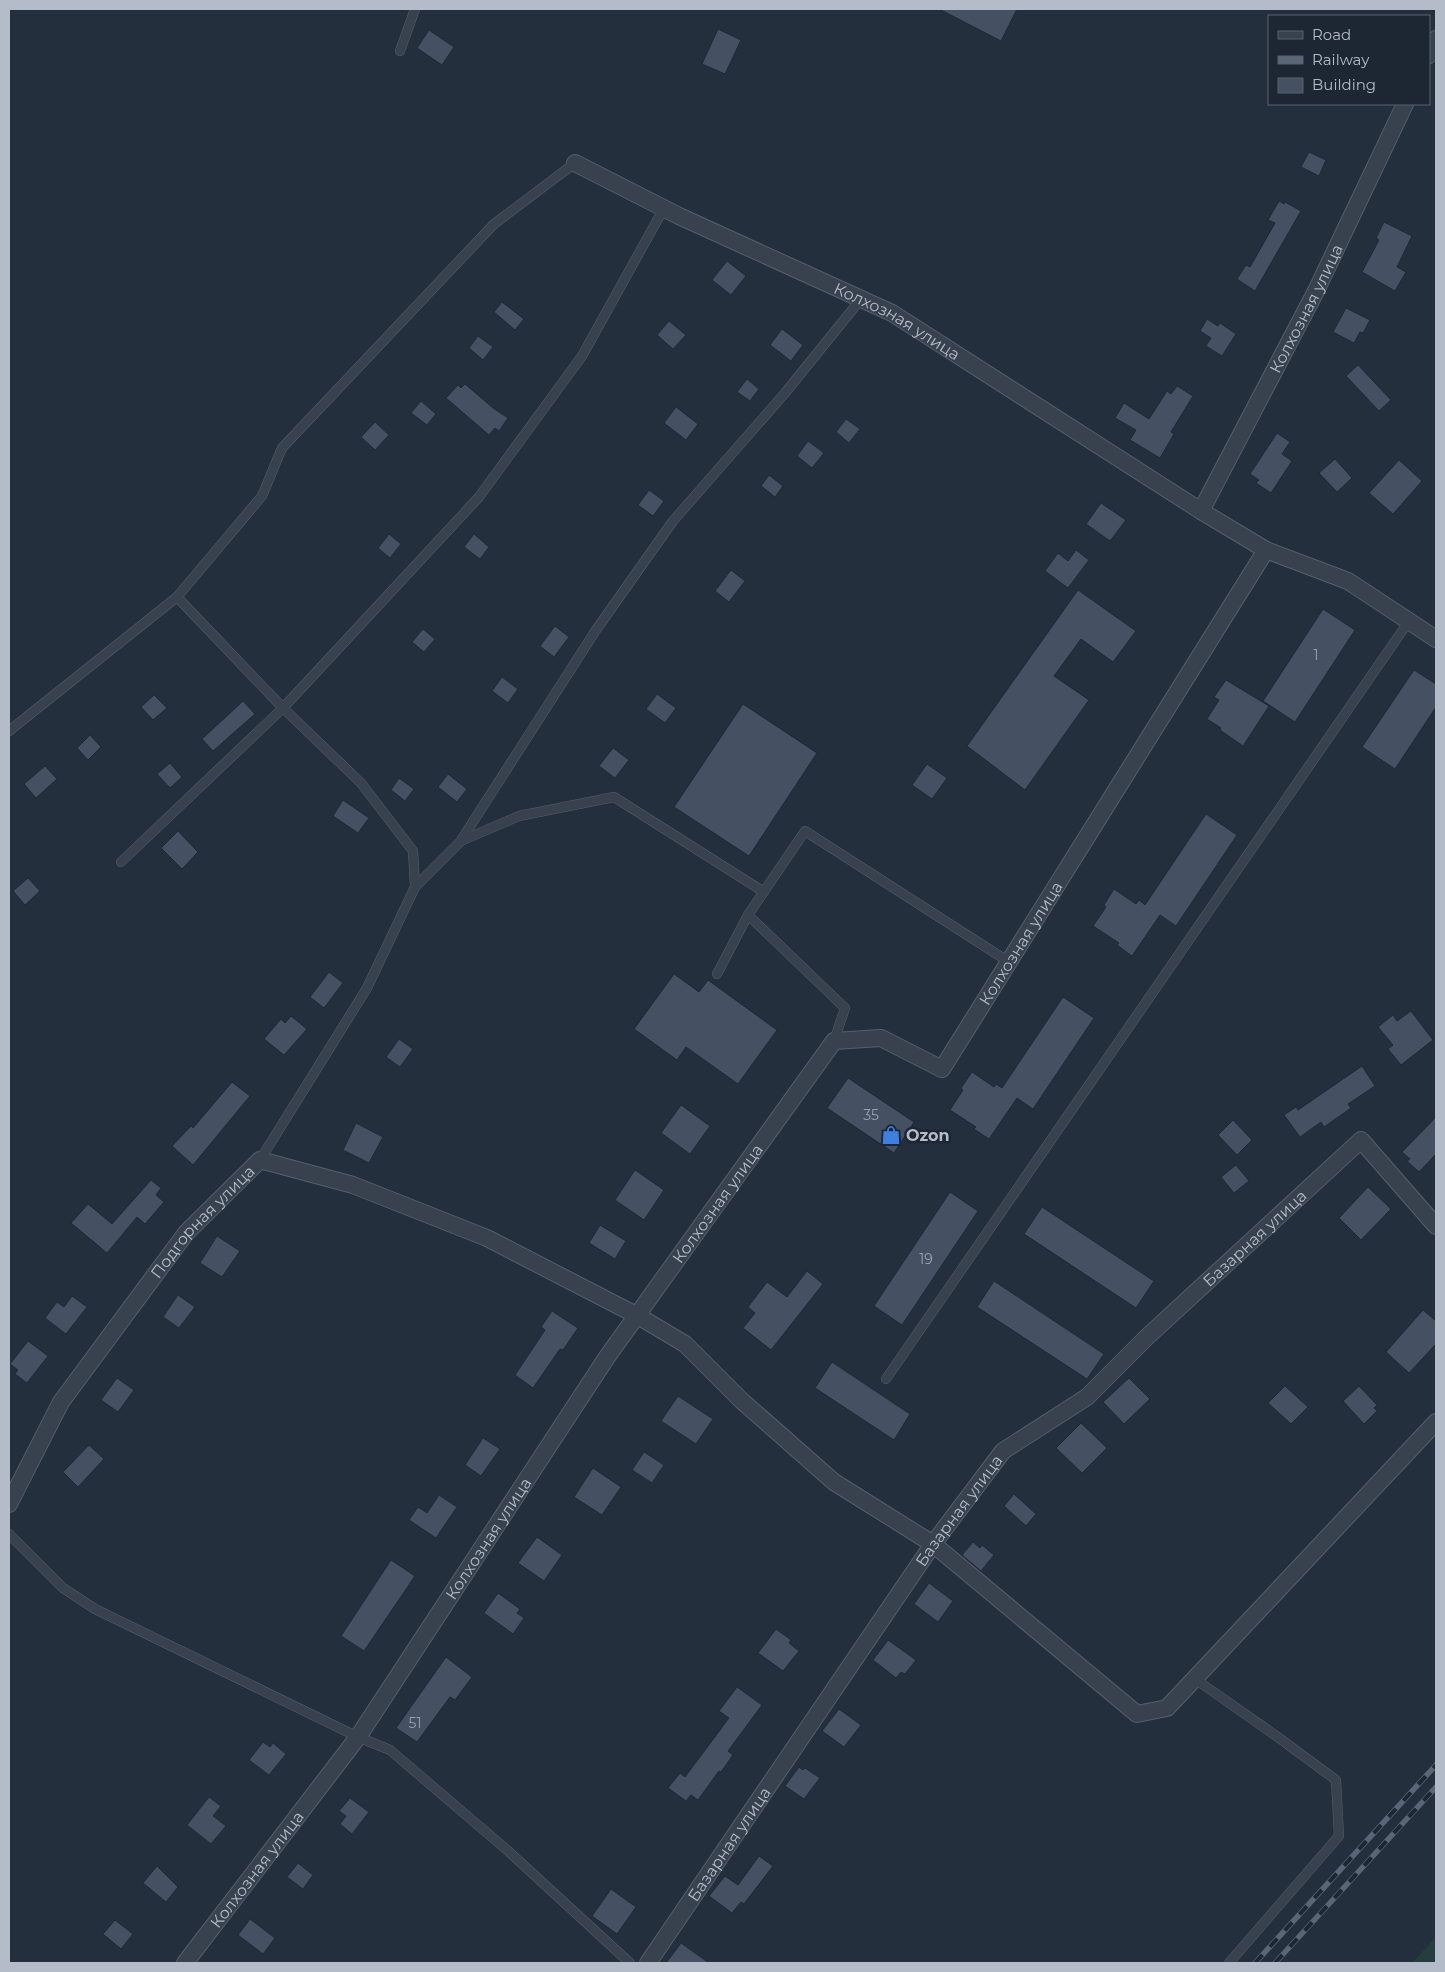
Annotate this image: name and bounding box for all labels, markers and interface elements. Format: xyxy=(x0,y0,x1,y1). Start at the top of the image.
legend xyxy=(1268,15,1430,105)
text: Road xyxy=(1312,25,1351,44)
text: Railway xyxy=(1312,50,1370,69)
text: Building xyxy=(1312,75,1376,94)
street label: Колхозная улица xyxy=(1266,241,1347,376)
street label: Колхозная улица xyxy=(831,279,964,364)
house number: 1 xyxy=(1313,646,1319,664)
street label: Колхозная улица xyxy=(975,878,1067,1009)
house number: 35 xyxy=(863,1106,879,1124)
shop icon: Ozon xyxy=(880,1124,902,1146)
place label: Ozon xyxy=(906,1126,950,1145)
street label: Колхозная улица xyxy=(669,1141,767,1267)
street label: Подгорная улица xyxy=(147,1162,259,1282)
street label: Базарная улица xyxy=(1199,1186,1311,1291)
house number: 19 xyxy=(919,1250,933,1268)
street label: Базарная улица xyxy=(912,1451,1007,1570)
street label: Колхозная улица xyxy=(442,1474,535,1603)
house number: 51 xyxy=(409,1714,421,1732)
street label: Базарная улица xyxy=(684,1784,775,1905)
street label: Колхозная улица xyxy=(206,1807,308,1932)

